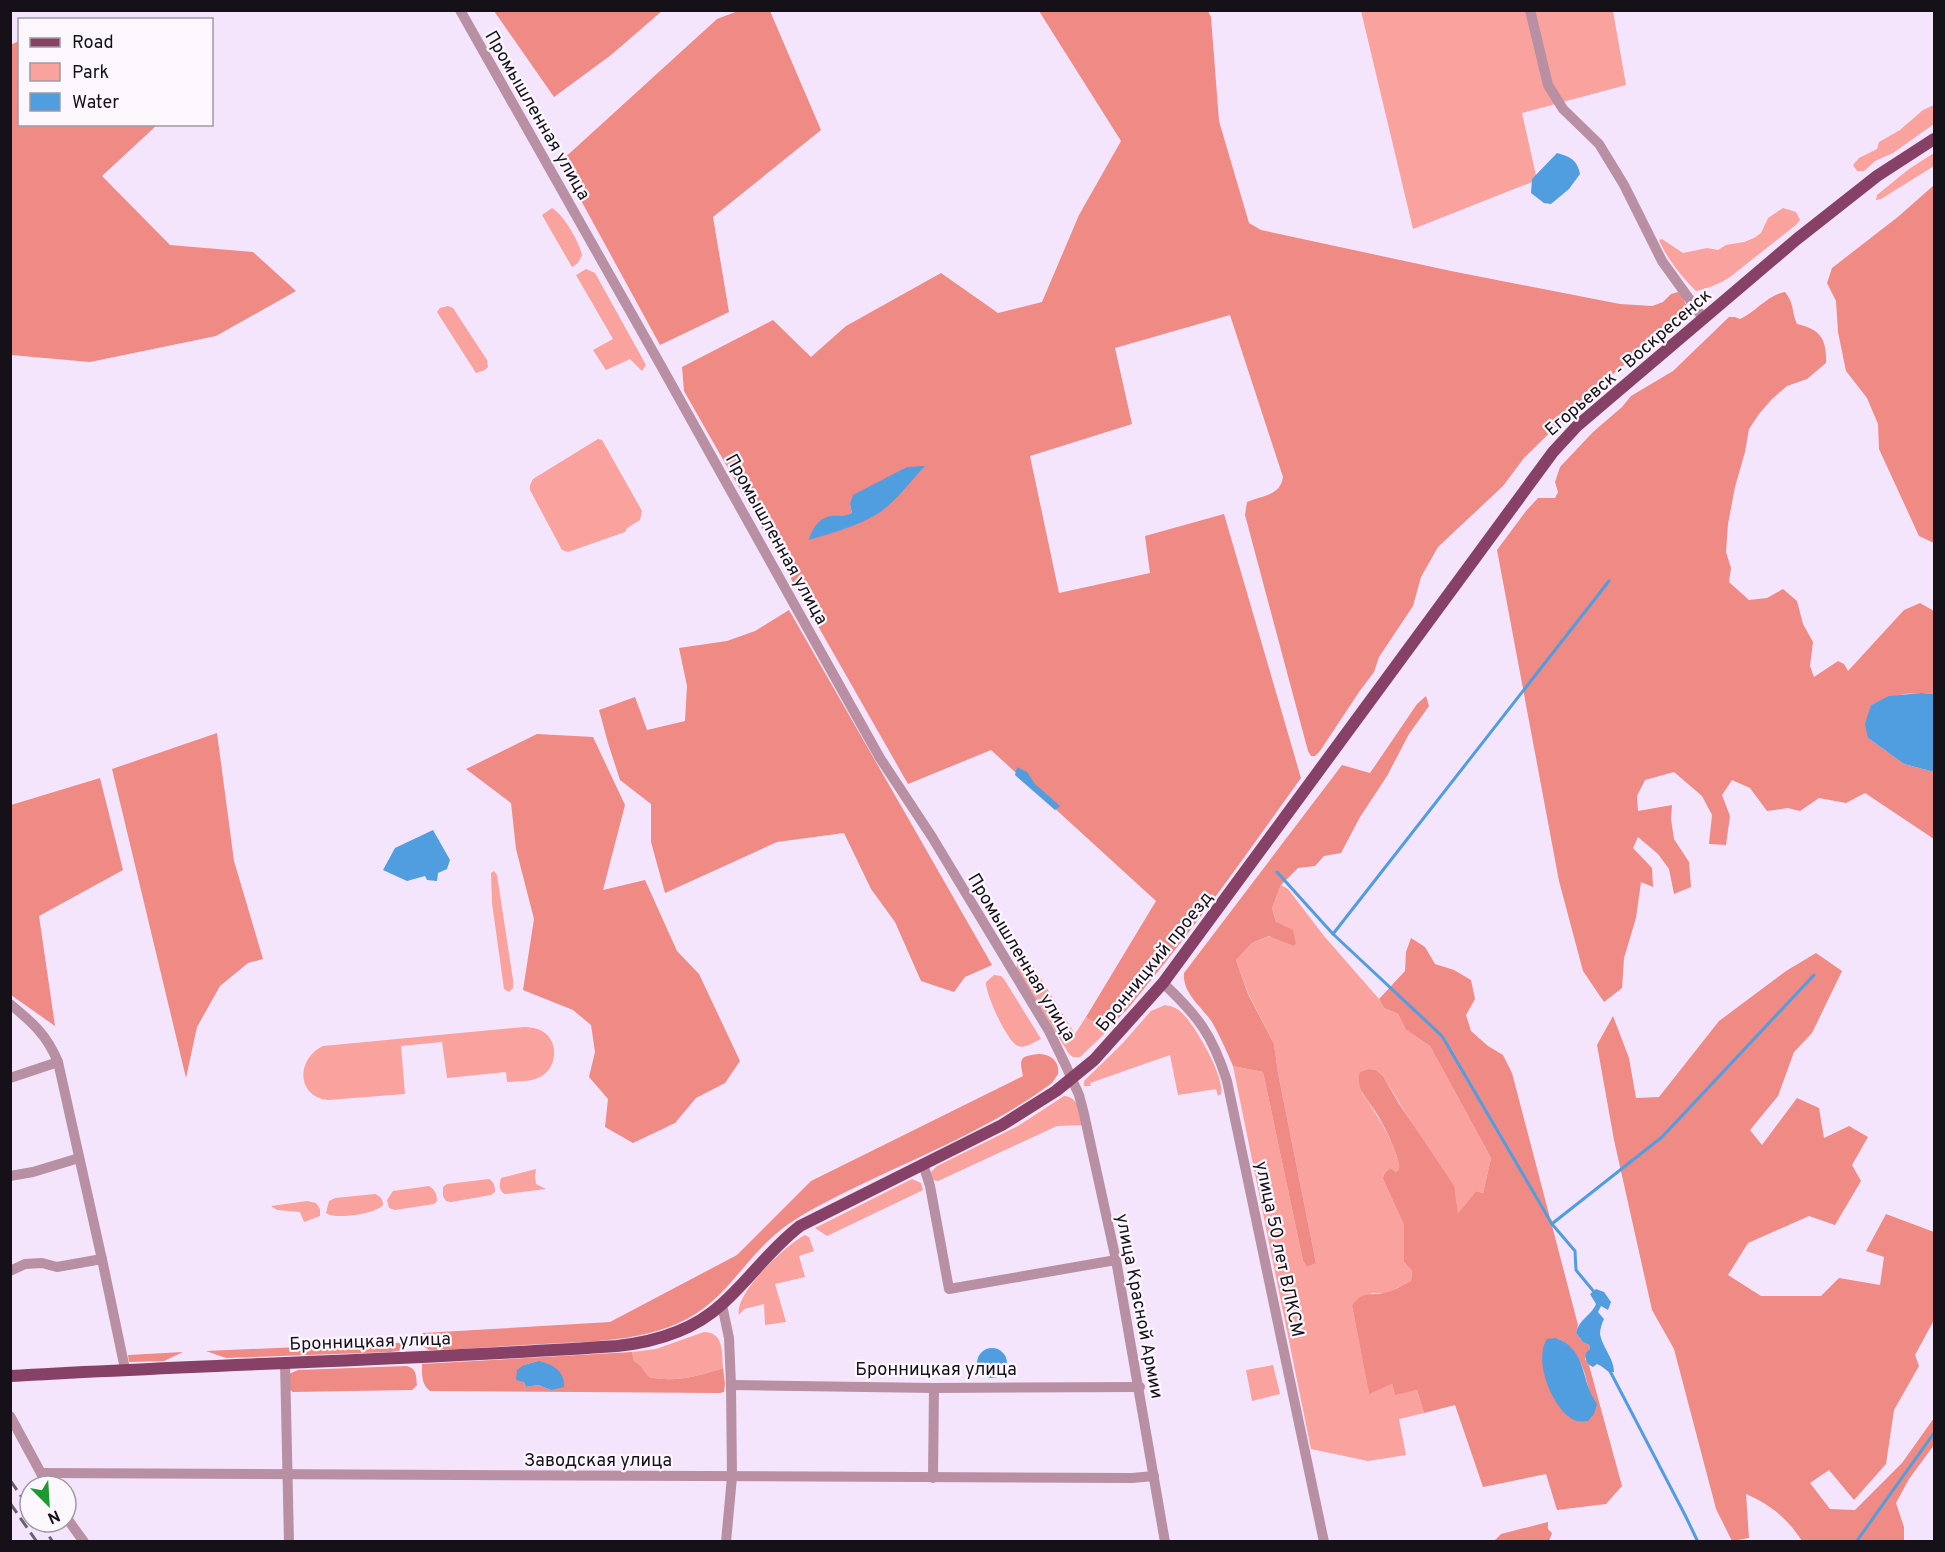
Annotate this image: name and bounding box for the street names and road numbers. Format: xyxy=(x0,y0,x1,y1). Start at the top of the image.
street label: Промышленная улица xyxy=(479,27,595,205)
street label: Егорьевск - Воскресенск xyxy=(1541,284,1717,442)
street label: Промышленная улица xyxy=(719,450,832,629)
street label: Промышленная улица xyxy=(961,870,1080,1046)
street label: Бронницкий проезд xyxy=(1091,887,1219,1037)
street label: улица 50 лет ВЛКСМ xyxy=(1249,1159,1308,1339)
street label: улица Красной Армии xyxy=(1109,1212,1168,1401)
street label: Бронницкая улица xyxy=(289,1328,451,1357)
street label: Бронницкая улица xyxy=(855,1359,1017,1382)
street label: Заводская улица xyxy=(524,1450,672,1473)

